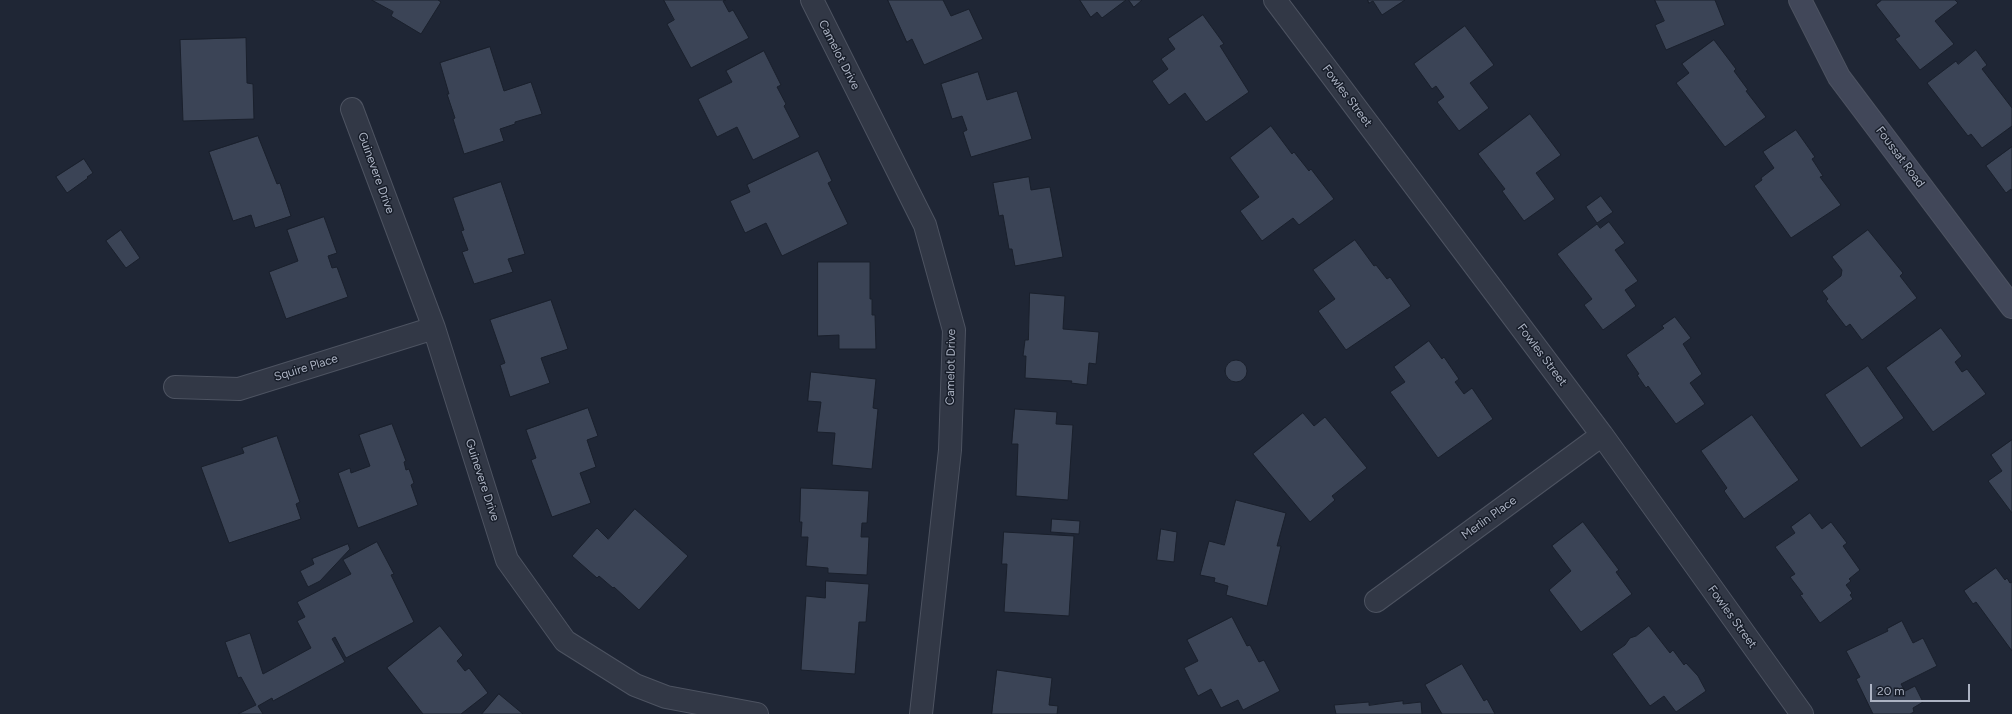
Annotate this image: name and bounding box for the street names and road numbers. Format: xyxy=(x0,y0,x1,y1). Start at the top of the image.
street label: Camelot Drive xyxy=(815,18,863,92)
street label: Fowles Street xyxy=(1319,62,1375,130)
street label: Foussat Road xyxy=(1872,124,1928,190)
street label: Guinevere Drive xyxy=(355,130,397,216)
street label: Fowles Street xyxy=(1514,321,1570,389)
street label: Camelot Drive xyxy=(943,329,959,405)
street label: Squire Place xyxy=(272,351,340,385)
street label: Guinevere Drive xyxy=(462,437,502,523)
street label: Merlin Place xyxy=(1459,493,1519,543)
street label: Fowles Street xyxy=(1704,583,1760,651)

